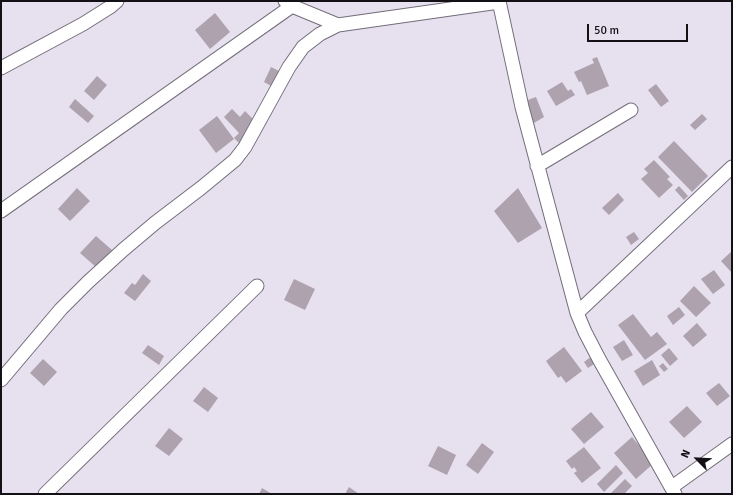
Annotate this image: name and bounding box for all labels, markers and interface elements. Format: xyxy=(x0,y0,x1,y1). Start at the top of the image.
scale bar xyxy=(589,16,690,42)
text: 50 m xyxy=(594,23,619,38)
north arrow xyxy=(677,439,717,479)
text: N xyxy=(678,448,693,460)

